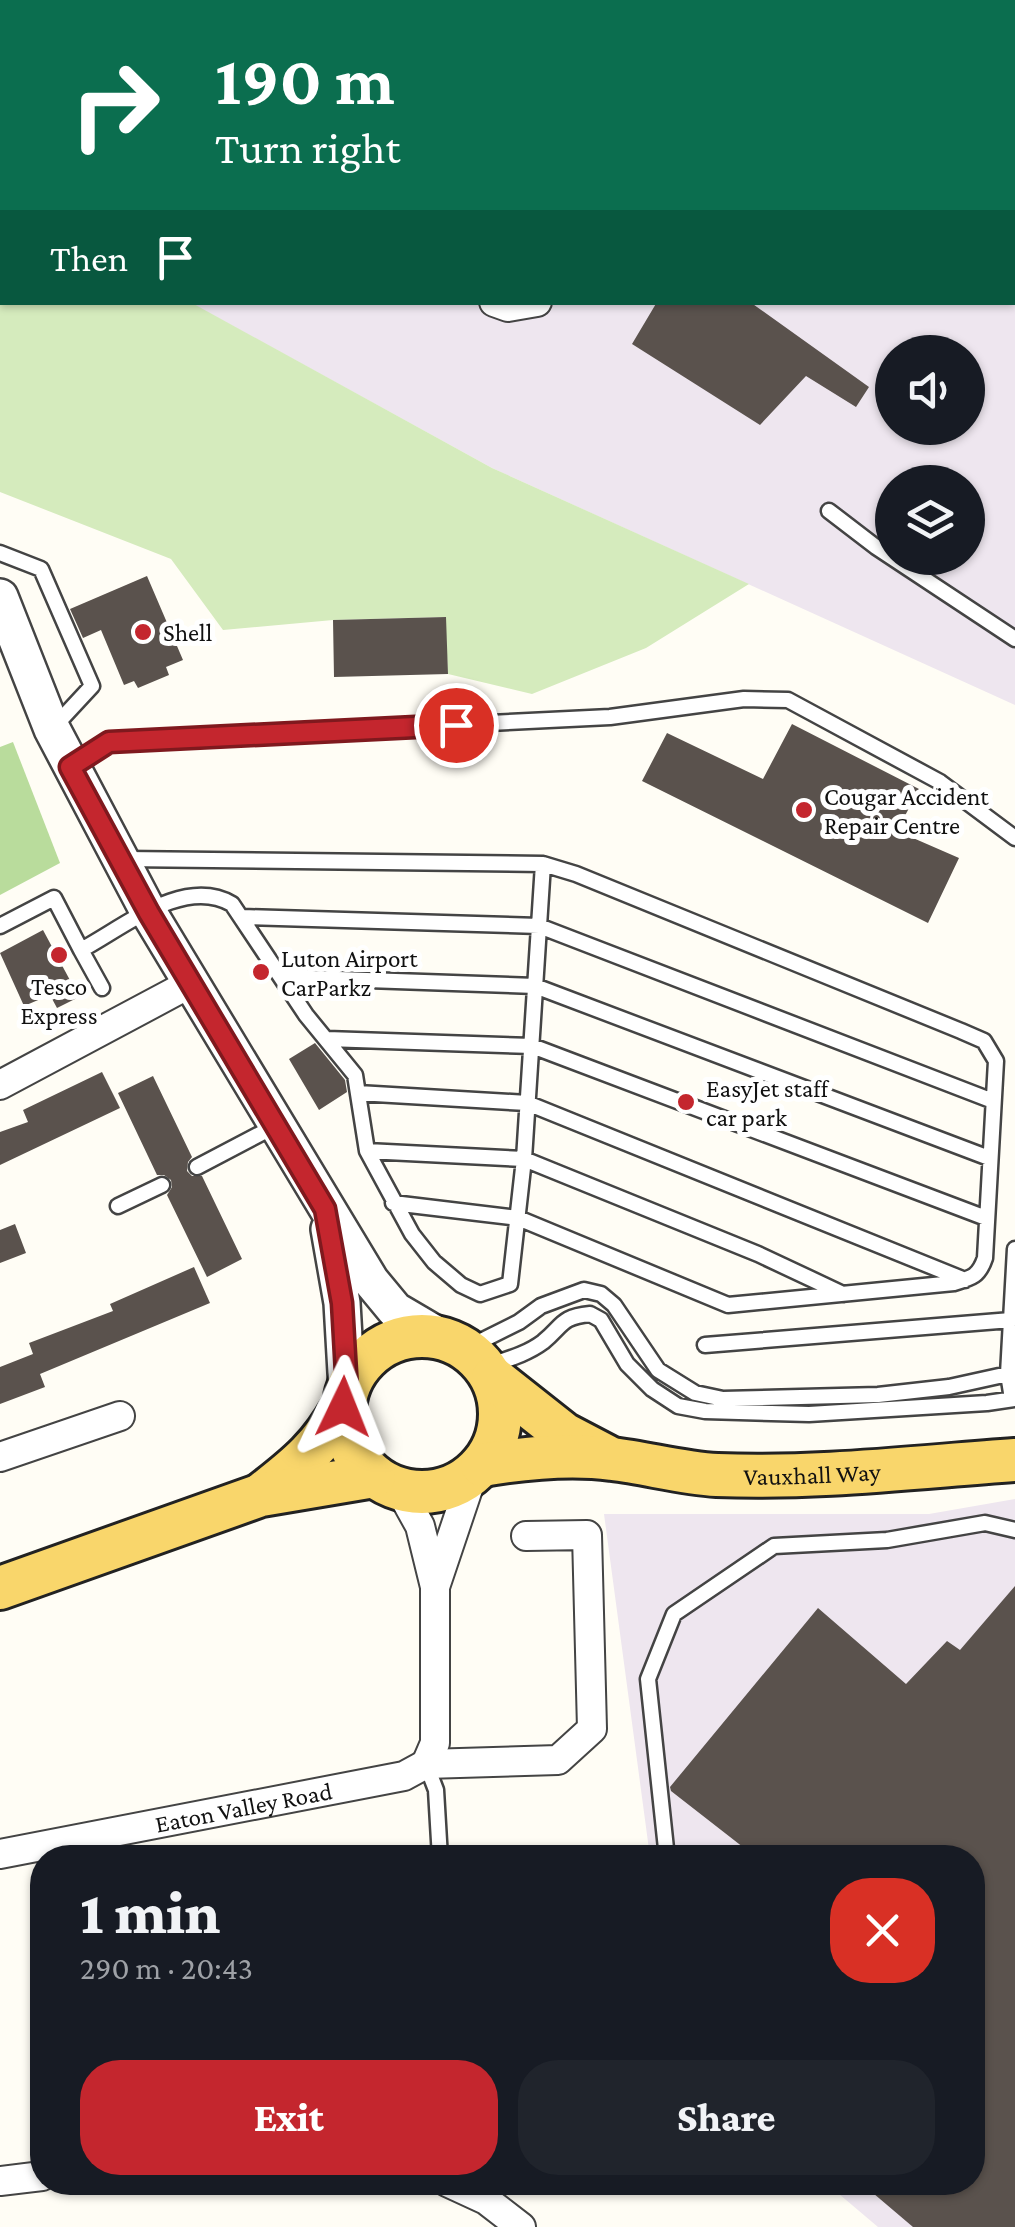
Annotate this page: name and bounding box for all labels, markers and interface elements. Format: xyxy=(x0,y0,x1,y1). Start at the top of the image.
icon: right xyxy=(50,40,180,170)
text: 190 m xyxy=(215,41,395,119)
text: Turn right xyxy=(215,123,400,173)
icon: arrive xyxy=(148,230,203,285)
text: Then xyxy=(50,237,128,279)
map controls xyxy=(875,335,985,575)
button: sound xyxy=(875,335,985,445)
button: layers xyxy=(875,465,985,575)
place label: Shell xyxy=(163,619,212,646)
marker: Shell xyxy=(132,621,154,643)
pin xyxy=(414,683,499,768)
icon: arrive xyxy=(429,698,484,753)
place label: Cougar Accident Repair Centre xyxy=(824,783,989,840)
marker: Cougar Accident Repair Centre xyxy=(793,799,815,821)
marker: Tesco Express xyxy=(48,944,70,966)
place label: Luton Airport CarParkz xyxy=(281,945,418,1001)
marker: Luton Airport CarParkz xyxy=(250,961,272,983)
place label: Tesco Express xyxy=(21,973,97,1030)
place label: EasyJet staff car park xyxy=(706,1075,830,1132)
marker: EasyJet staff car park xyxy=(675,1091,697,1113)
position arrow xyxy=(291,1355,395,1459)
street label: Vauxhall Way xyxy=(743,1458,882,1490)
street label: Eaton Valley Road xyxy=(153,1777,334,1838)
button: close xyxy=(830,1878,935,1983)
text: 1 min xyxy=(80,1879,220,1946)
text: 290 m · 20:43 xyxy=(80,1950,253,1986)
button: Exit xyxy=(80,2060,498,2175)
button: Share xyxy=(518,2060,935,2175)

